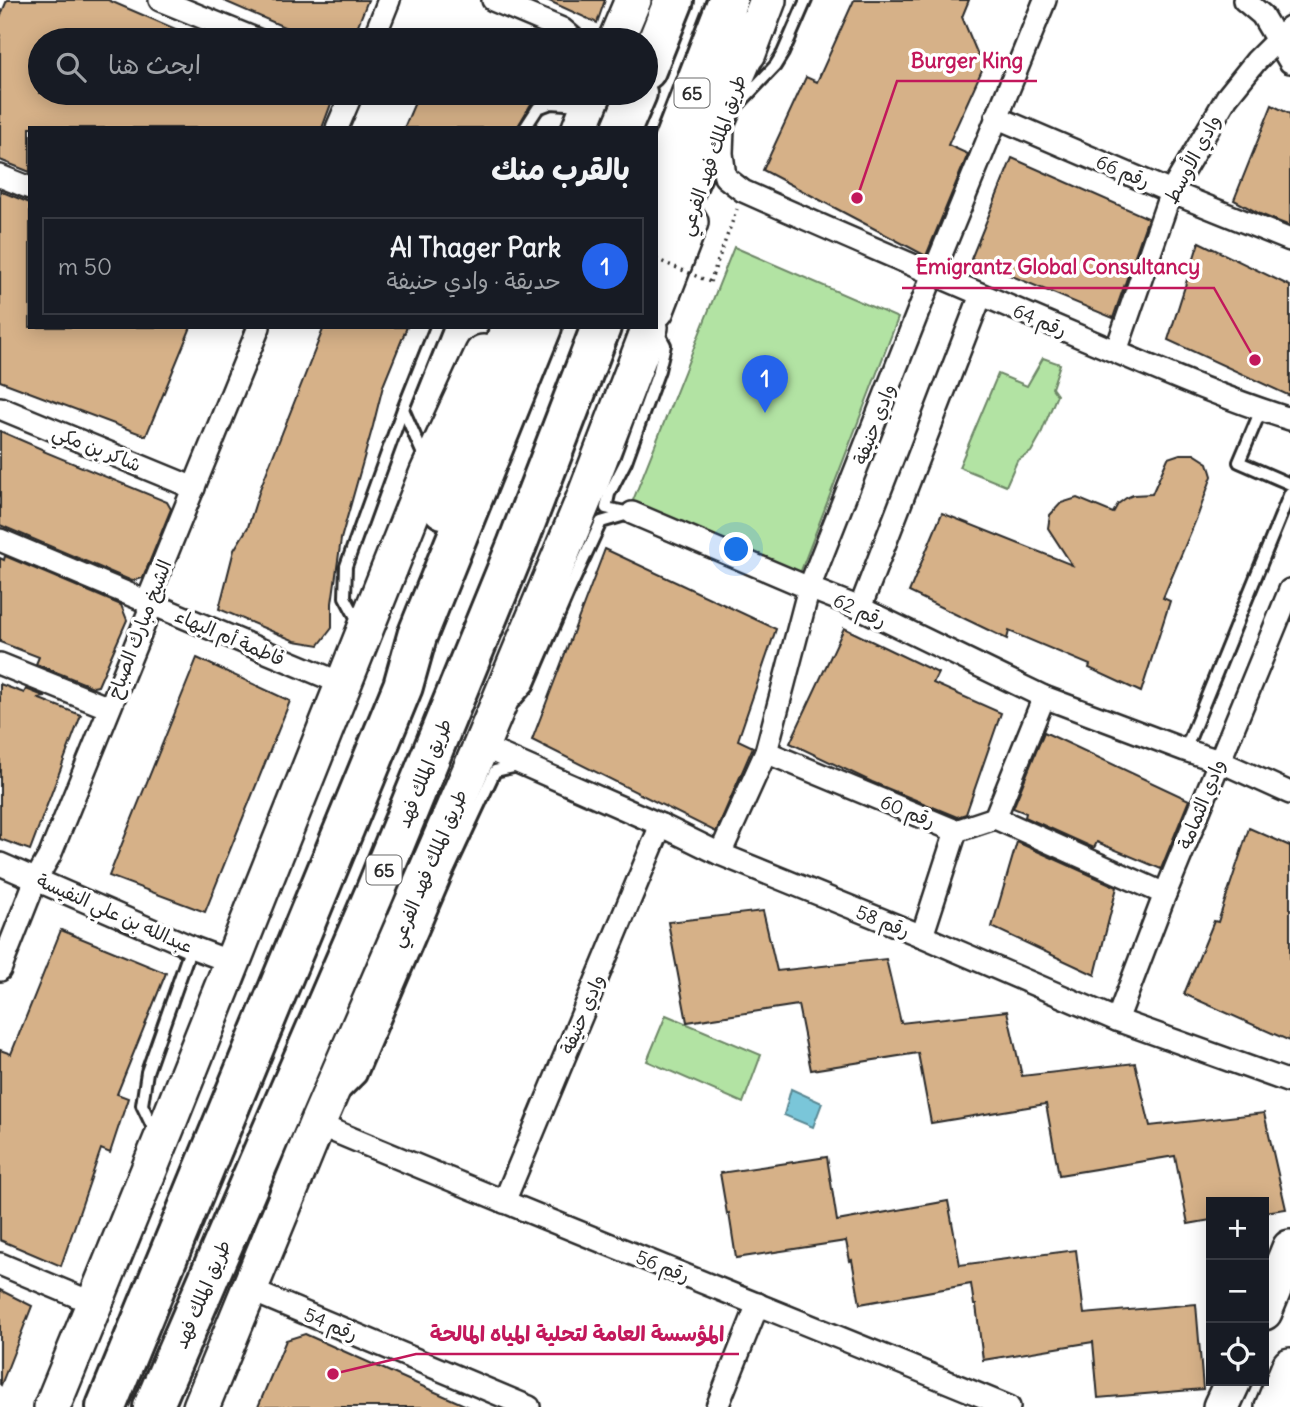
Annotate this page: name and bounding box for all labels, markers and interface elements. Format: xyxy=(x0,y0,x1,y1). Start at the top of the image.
search box xyxy=(28,28,658,105)
callout: Burger King xyxy=(897,39,1037,81)
text: Burger King xyxy=(911,47,1023,74)
icon: search xyxy=(52,48,90,86)
text: ابحث هنا xyxy=(108,48,201,81)
street label: طريق الملك فهد الفرعي xyxy=(673,71,756,240)
road number: 65 xyxy=(674,78,710,108)
street label: وادي الأوسط xyxy=(1159,110,1228,209)
street label: رقم 66 xyxy=(1091,149,1154,196)
text: بالقرب منك xyxy=(491,150,630,188)
text: Al Thager Park xyxy=(390,231,561,264)
callout: Emigrantz Global Consultancy xyxy=(902,246,1214,288)
text: 50 m xyxy=(58,252,112,281)
text: 1 xyxy=(600,252,610,281)
text: Emigrantz Global Consultancy xyxy=(916,253,1200,280)
text: حديقة · وادي حنيفة xyxy=(386,266,561,295)
street label: رقم 64 xyxy=(1008,298,1071,345)
pin: 1 xyxy=(742,355,788,413)
street label: وادي حنيفة xyxy=(848,380,903,469)
street label: شاكر بن مكي xyxy=(47,419,145,481)
your location xyxy=(719,532,753,566)
street label: الشيخ مبارك الصباح xyxy=(101,556,177,702)
street label: رقم 62 xyxy=(829,588,890,635)
street label: فاطمة أم البهاء xyxy=(170,603,288,674)
street label: طريق الملك فهد xyxy=(391,715,457,831)
street label: وادي الثمامة xyxy=(1172,755,1233,854)
street label: طريق الملك فهد الفرعي xyxy=(384,786,477,952)
street label: رقم 60 xyxy=(876,789,939,836)
road number: 65 xyxy=(366,856,402,884)
street label: عبدالله بن علي النفيسة xyxy=(31,868,197,963)
street label: رقم 58 xyxy=(851,899,913,945)
street label: وادي حنيفة xyxy=(554,970,612,1059)
map controls xyxy=(1206,1197,1269,1386)
button: + xyxy=(1206,1197,1269,1260)
street label: طريق الملك فهد xyxy=(168,1236,236,1352)
street label: رقم 56 xyxy=(631,1244,693,1290)
button: − xyxy=(1206,1260,1269,1323)
street label: رقم 54 xyxy=(299,1302,361,1349)
callout: المؤسسة العامة لتحلية المياه المالحة xyxy=(416,1312,739,1354)
text: المؤسسة العامة لتحلية المياه المالحة xyxy=(430,1320,724,1347)
button: locate xyxy=(1206,1323,1269,1386)

